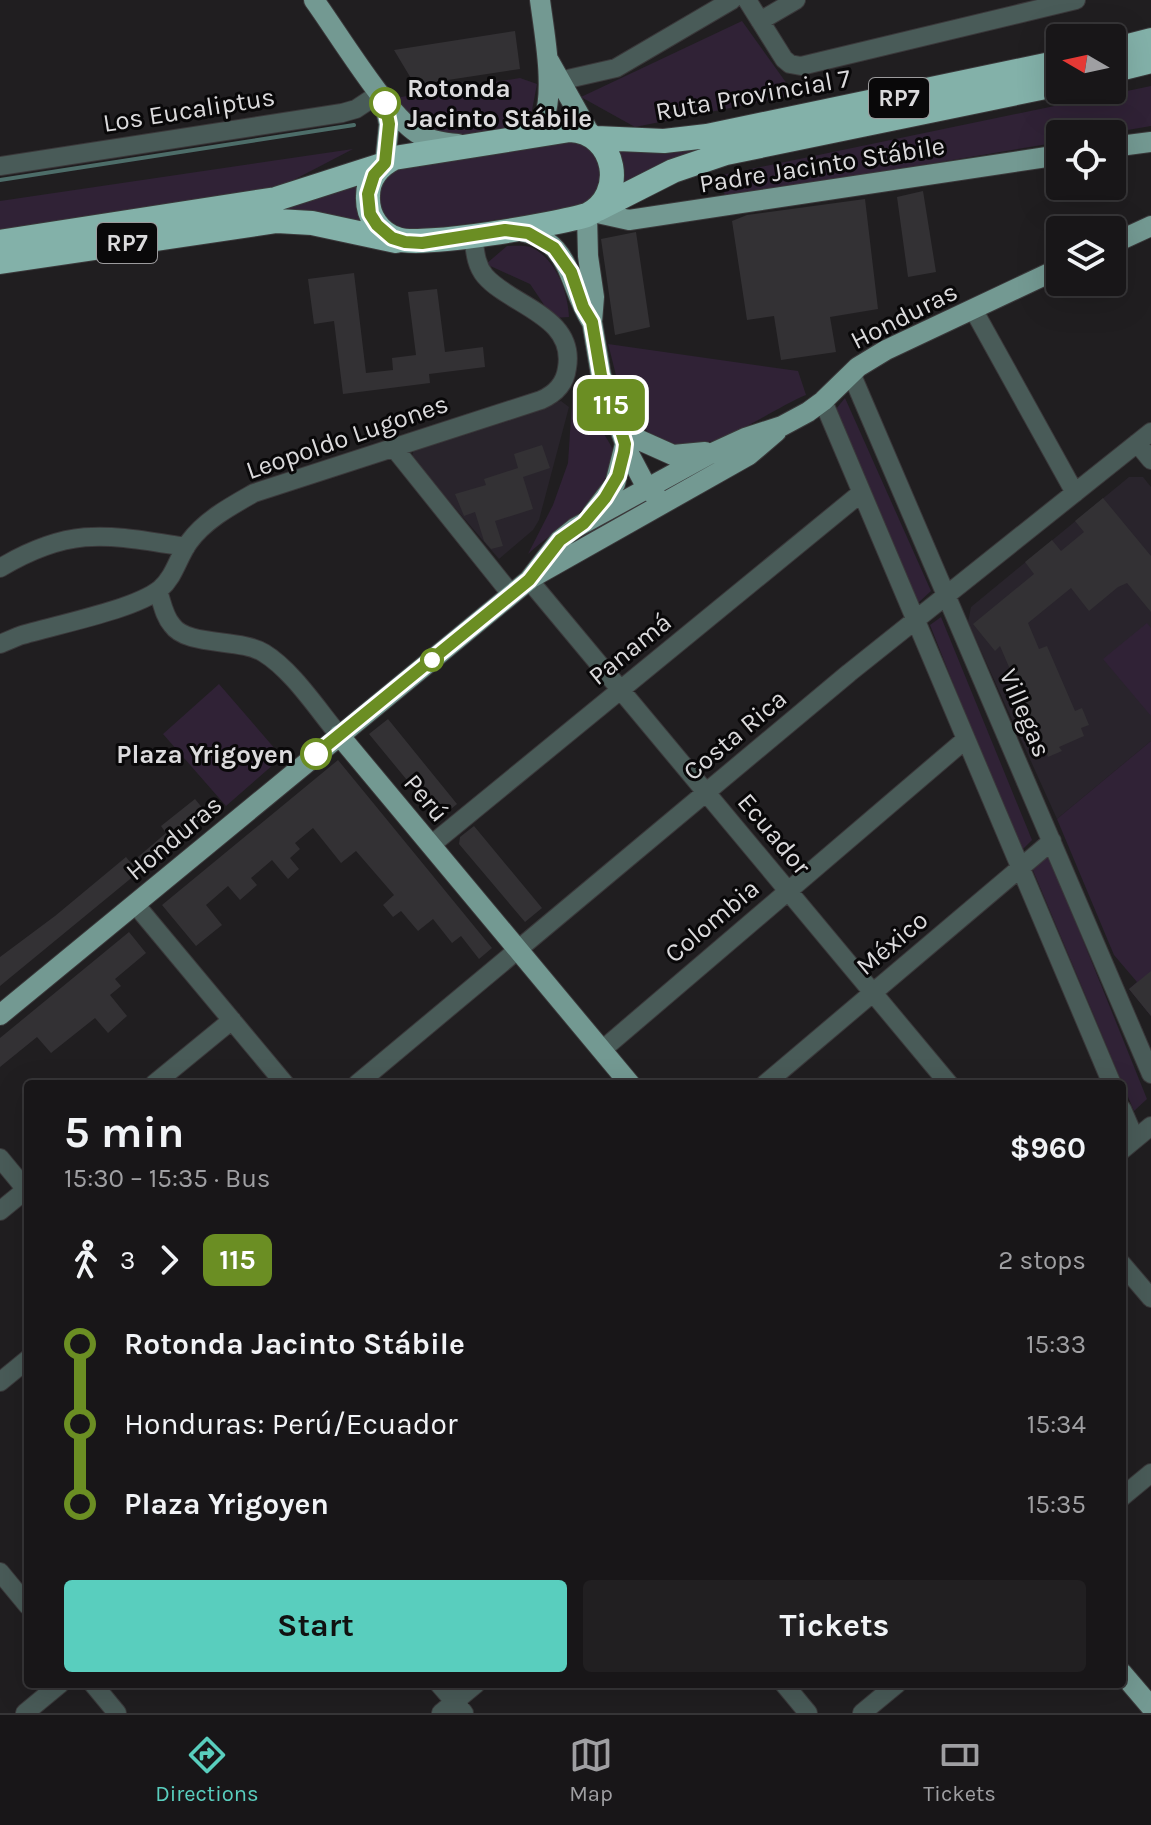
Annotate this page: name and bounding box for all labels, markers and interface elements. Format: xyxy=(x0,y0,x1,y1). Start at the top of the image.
north arrow xyxy=(1046,24,1126,104)
map controls xyxy=(1046,24,1126,296)
street label: Ruta Provincial 7 xyxy=(653,63,853,127)
place label: Rotonda Jacinto Stábile xyxy=(407,73,592,134)
road number: RP7 xyxy=(869,78,929,118)
street label: Los Eucaliptus xyxy=(101,81,277,139)
marker: Rotonda Jacinto Stábile xyxy=(370,88,400,118)
button: locate xyxy=(1046,120,1126,200)
street label: Padre Jacinto Stábile xyxy=(697,130,947,200)
button: layers xyxy=(1046,216,1126,296)
road number: RP7 xyxy=(97,223,157,263)
street label: Honduras xyxy=(845,276,963,356)
line badge: 115 xyxy=(565,379,657,431)
street label: Leopoldo Lugones xyxy=(242,388,452,486)
text: 115 xyxy=(593,388,629,421)
street label: Panamá xyxy=(582,606,678,692)
unlabelled marker xyxy=(421,649,443,671)
street label: Villegas xyxy=(993,664,1057,762)
street label: Costa Rica xyxy=(677,683,793,787)
place label: Plaza Yrigoyen xyxy=(116,739,294,770)
marker: Plaza Yrigoyen xyxy=(301,739,331,769)
street label: Perú xyxy=(397,768,455,828)
street label: Ecuador xyxy=(731,787,817,882)
street label: Honduras xyxy=(120,789,228,887)
street label: Colombia xyxy=(659,873,765,969)
street label: México xyxy=(850,904,934,982)
text: 5 min xyxy=(64,1107,184,1158)
text: $960 xyxy=(1010,1130,1086,1166)
text: 15:30 – 15:35 · Bus xyxy=(64,1163,271,1194)
icon: walk xyxy=(64,1238,108,1282)
icon: forward xyxy=(147,1238,191,1282)
text: 115 xyxy=(219,1243,256,1276)
text: 3 xyxy=(120,1245,135,1276)
text: 2 stops xyxy=(998,1245,1086,1276)
text: Rotonda Jacinto Stábile xyxy=(124,1326,465,1362)
text: 15:33 xyxy=(1026,1329,1086,1360)
text: Honduras: Perú/Ecuador xyxy=(124,1406,458,1442)
text: 15:34 xyxy=(1027,1409,1086,1440)
text: Plaza Yrigoyen xyxy=(124,1486,329,1522)
text: 15:35 xyxy=(1027,1489,1086,1520)
button: Start xyxy=(64,1580,567,1672)
button: Tickets xyxy=(583,1580,1086,1672)
tab: Directions xyxy=(155,1733,259,1807)
tab: Map xyxy=(569,1733,613,1807)
tab: Tickets xyxy=(923,1733,996,1807)

